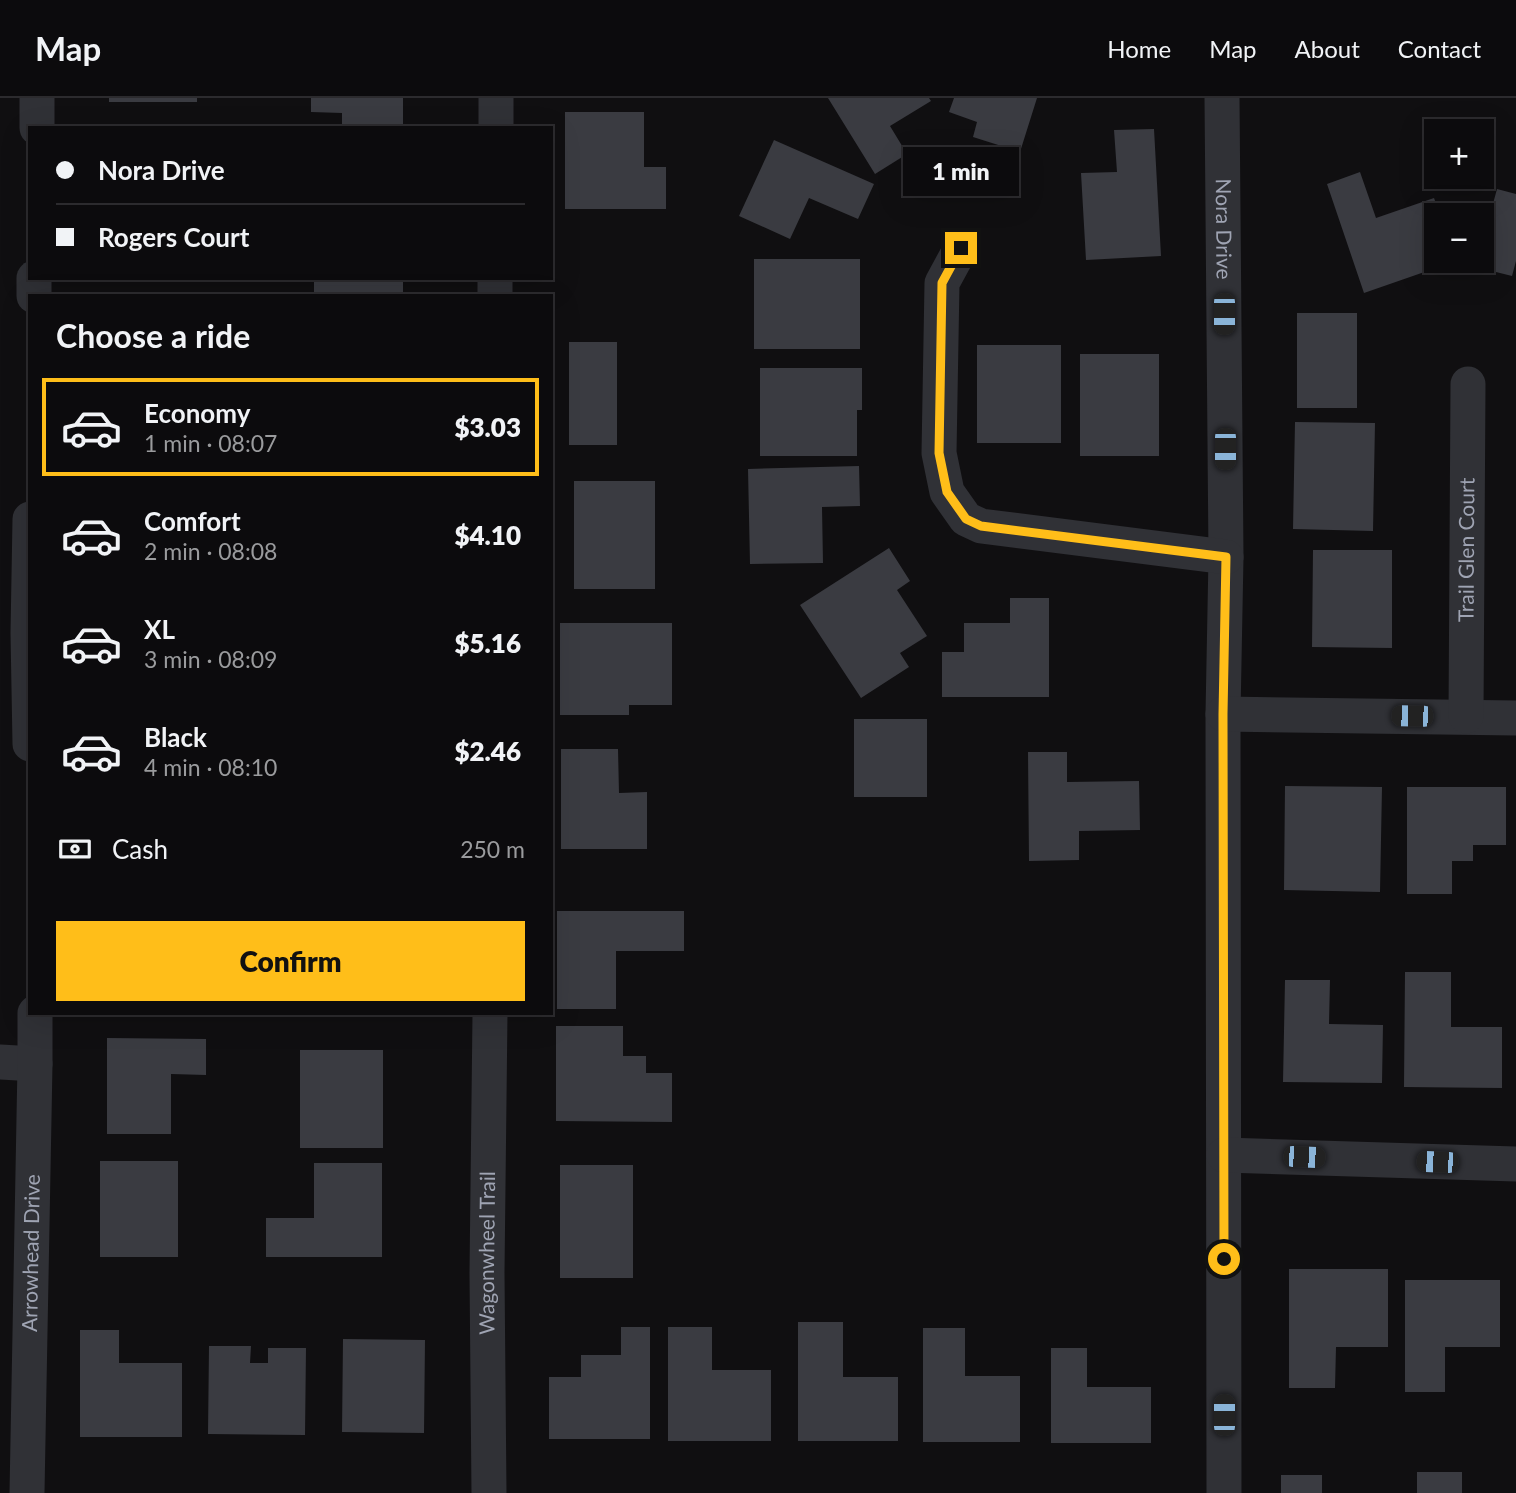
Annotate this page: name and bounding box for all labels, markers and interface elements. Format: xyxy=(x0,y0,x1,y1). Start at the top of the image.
text: Map xyxy=(35,28,101,68)
text: Home xyxy=(1107,34,1171,63)
text: Map xyxy=(1209,34,1257,63)
text: About xyxy=(1295,34,1360,63)
text: Contact xyxy=(1398,34,1481,63)
map controls xyxy=(1424,119,1494,273)
button: + xyxy=(1424,119,1494,189)
callout: 1 min xyxy=(903,146,1019,195)
text: Nora Drive xyxy=(98,154,225,186)
text: 1 min xyxy=(932,157,990,185)
street label: Nora Drive xyxy=(1212,178,1238,280)
button: − xyxy=(1424,203,1494,273)
text: Rogers Court xyxy=(98,221,249,253)
route end xyxy=(945,232,977,264)
car xyxy=(1214,293,1235,335)
text: Choose a ride xyxy=(56,316,250,355)
icon: car xyxy=(60,396,123,459)
text: Economy xyxy=(144,397,250,429)
text: $3.03 xyxy=(454,411,521,443)
car xyxy=(1215,428,1236,470)
text: 1 min · 08:07 xyxy=(144,429,277,457)
street label: Trail Glen Court xyxy=(1453,477,1478,622)
icon: car xyxy=(60,504,123,567)
text: Comfort xyxy=(144,505,241,537)
text: $4.10 xyxy=(454,519,521,551)
text: 2 min · 08:08 xyxy=(144,537,277,565)
icon: car xyxy=(60,612,123,675)
text: XL xyxy=(144,613,175,645)
text: $5.16 xyxy=(454,627,521,659)
text: 3 min · 08:09 xyxy=(144,645,277,673)
car xyxy=(1391,705,1434,727)
icon: car xyxy=(60,720,123,783)
text: Black xyxy=(144,721,207,753)
text: $2.46 xyxy=(454,735,521,767)
text: 4 min · 08:10 xyxy=(144,753,277,781)
icon: cash xyxy=(56,830,94,868)
text: Cash xyxy=(112,833,168,865)
text: 250 m xyxy=(460,835,525,863)
button: Confirm xyxy=(56,921,525,1001)
car xyxy=(1283,1146,1326,1168)
car xyxy=(1416,1151,1459,1173)
street label: Wagonwheel Trail xyxy=(473,1171,499,1335)
street label: Arrowhead Drive xyxy=(16,1174,44,1332)
route start xyxy=(1208,1243,1240,1275)
car xyxy=(1214,1394,1235,1436)

